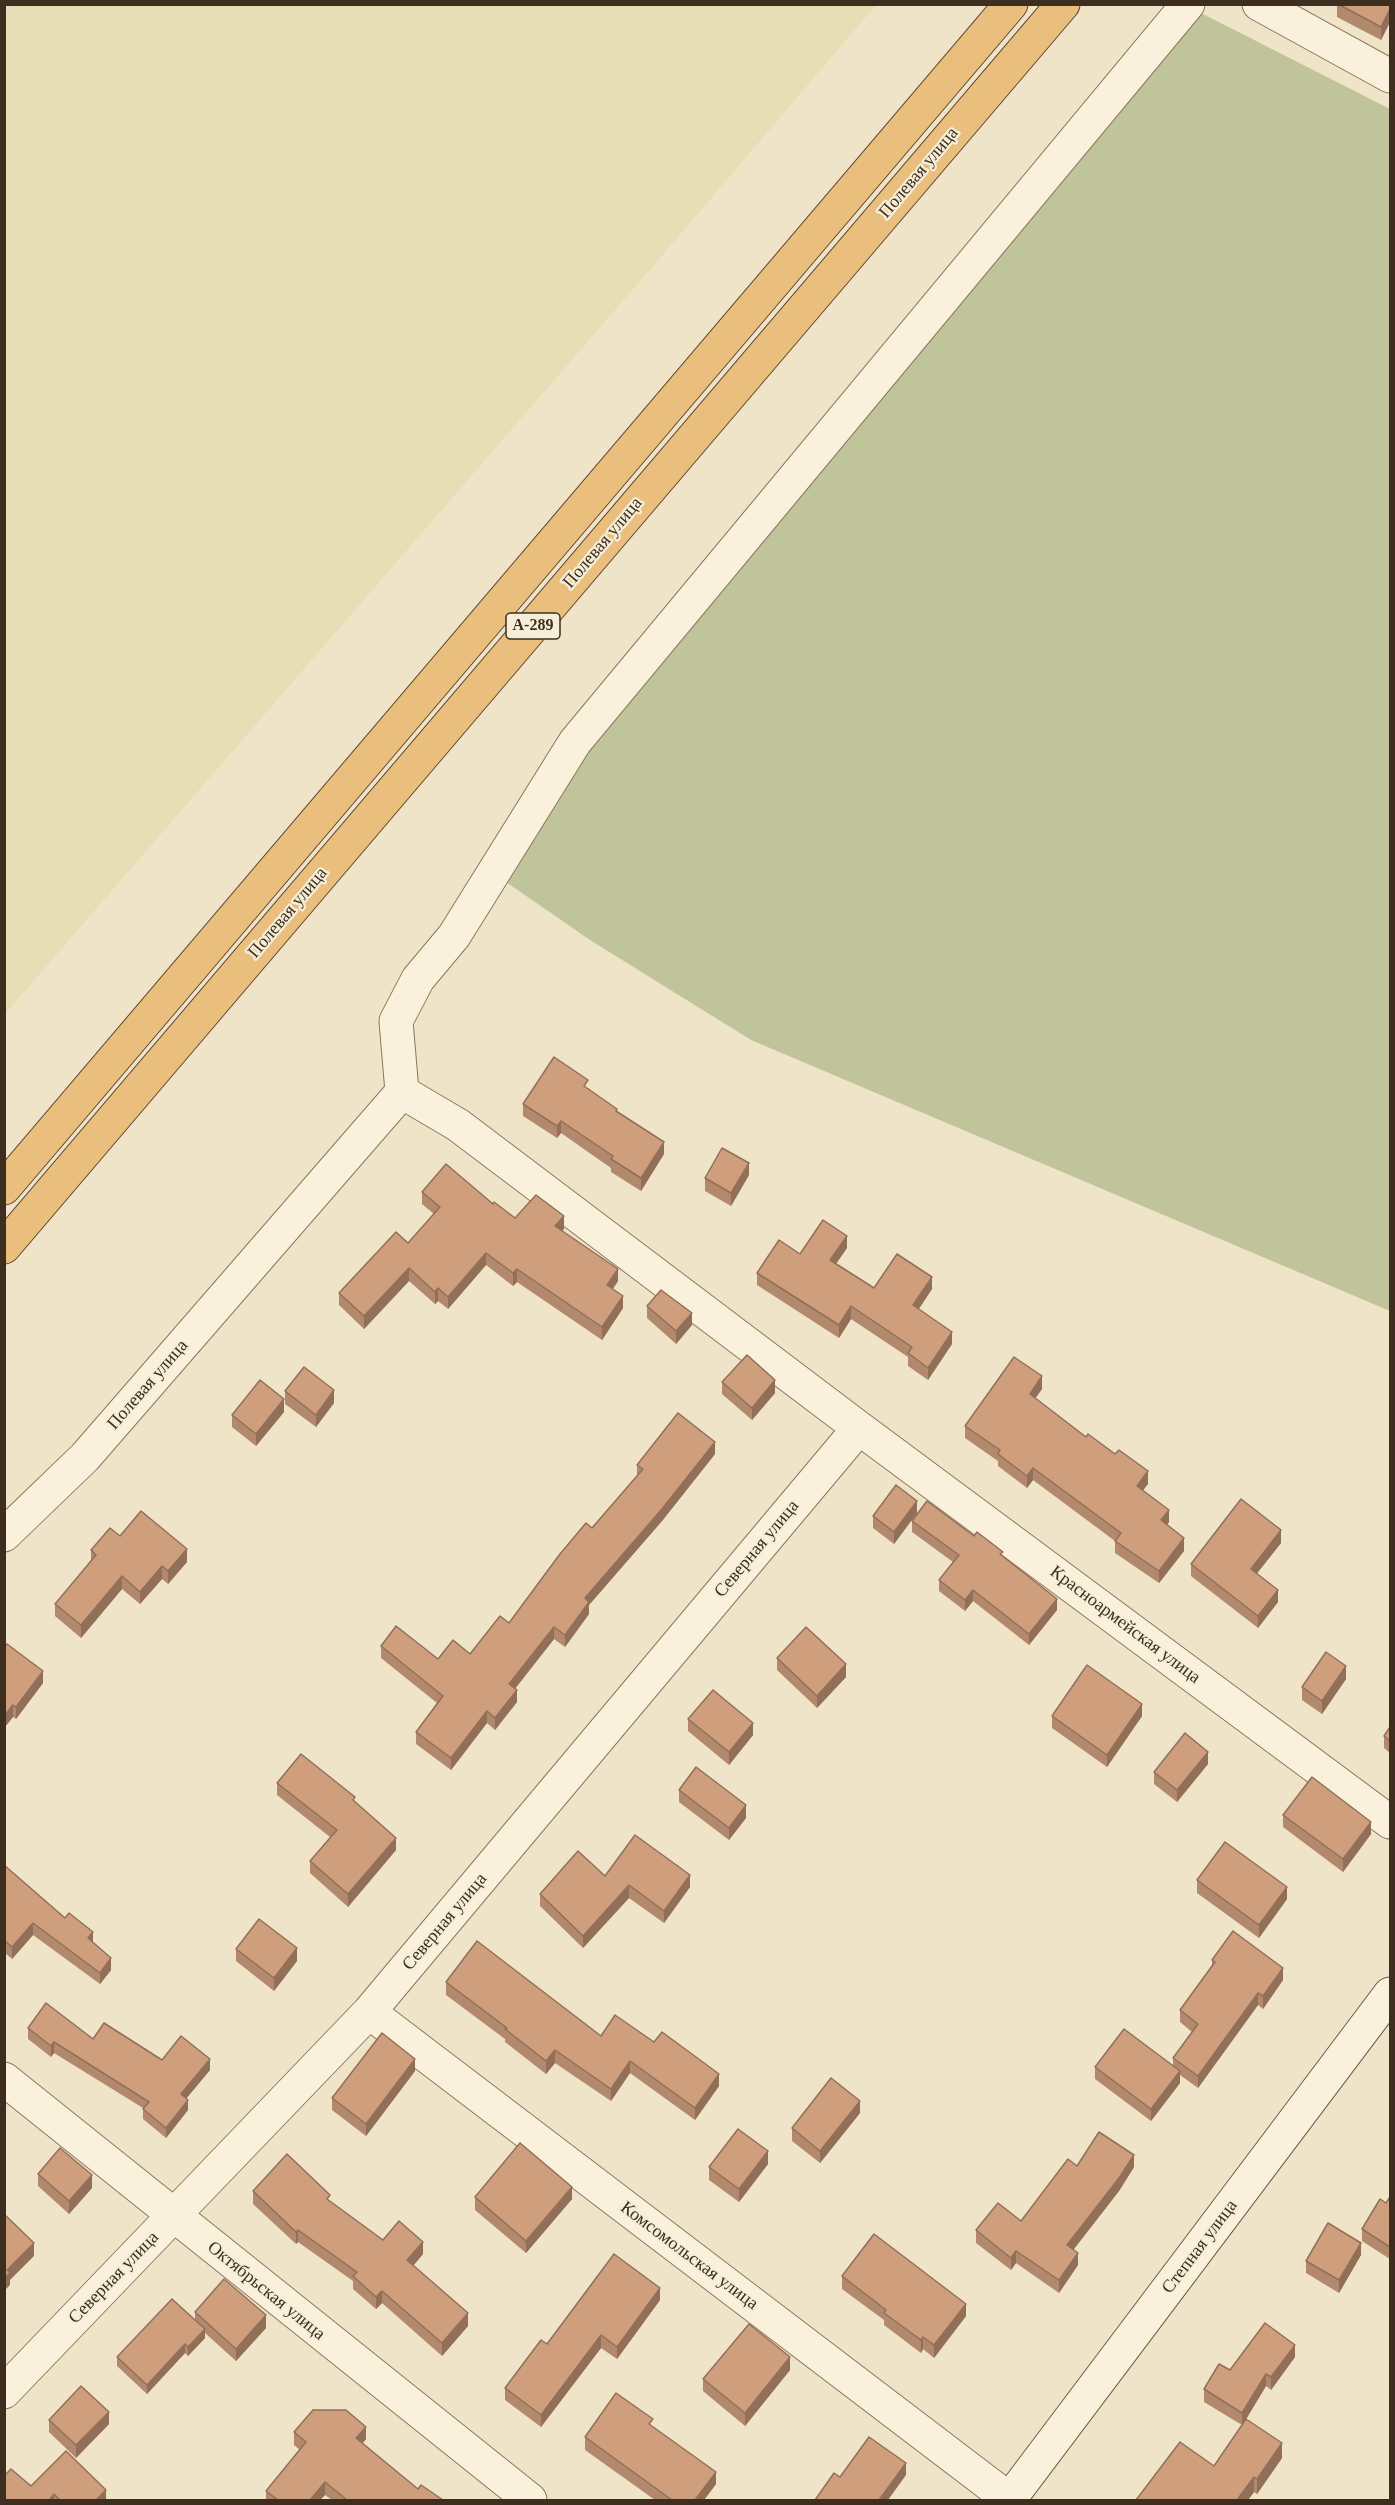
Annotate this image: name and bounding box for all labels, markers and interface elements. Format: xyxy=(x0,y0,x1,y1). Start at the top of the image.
street label: Полевая улица xyxy=(875,123,963,223)
street label: Полевая улица xyxy=(559,493,647,593)
road number: А-289 xyxy=(506,613,560,639)
street label: Полевая улица xyxy=(244,863,332,963)
street label: Полевая улица xyxy=(103,1336,193,1434)
street label: Северная улица xyxy=(710,1496,804,1602)
street label: Красноармейская улица xyxy=(1045,1561,1205,1689)
street label: Северная улица xyxy=(398,1869,492,1975)
street label: Степная улица xyxy=(1158,2196,1242,2298)
street label: Комсомольская улица xyxy=(616,2197,762,2315)
street label: Северная улица xyxy=(64,2227,164,2329)
street label: Октябрьская улица xyxy=(203,2237,329,2345)

